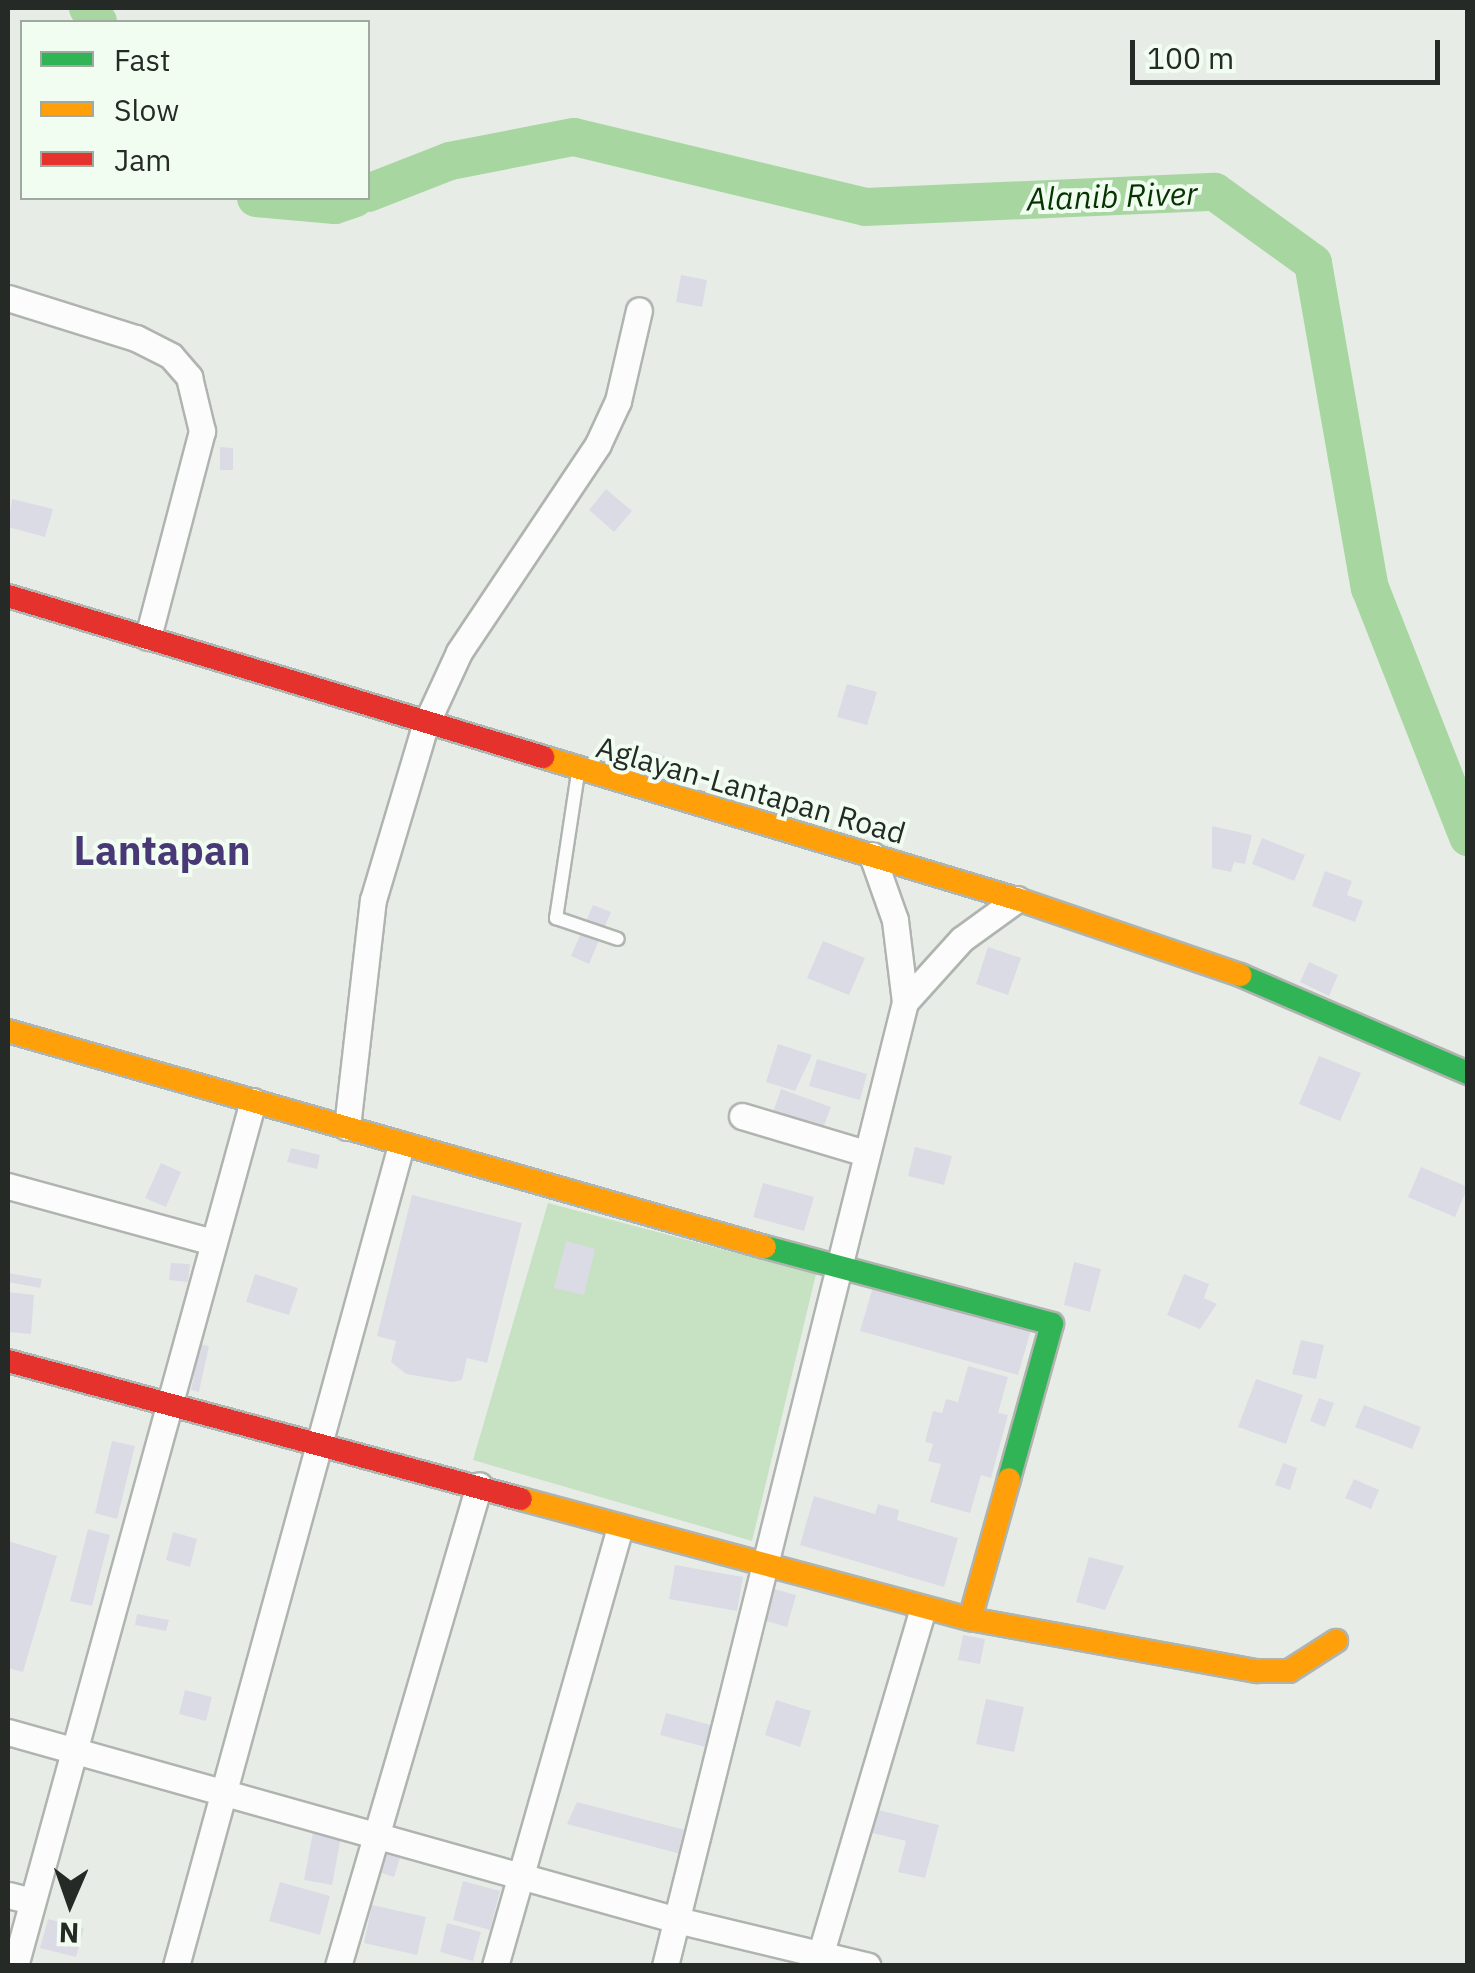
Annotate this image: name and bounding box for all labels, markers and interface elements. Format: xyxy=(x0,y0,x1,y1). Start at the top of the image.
legend xyxy=(20,20,370,200)
scale bar xyxy=(1135,20,1445,82)
text: 100 m xyxy=(1147,38,1234,77)
text: Fast xyxy=(114,40,171,79)
text: Slow xyxy=(114,90,179,129)
text: Jam xyxy=(114,140,172,179)
water label: Alanib River xyxy=(1026,174,1198,218)
street label: Aglayan-Lantapan Road xyxy=(592,729,910,851)
district label: Lantapan xyxy=(74,826,250,874)
north arrow xyxy=(20,1853,120,1953)
text: N xyxy=(58,1915,80,1952)

